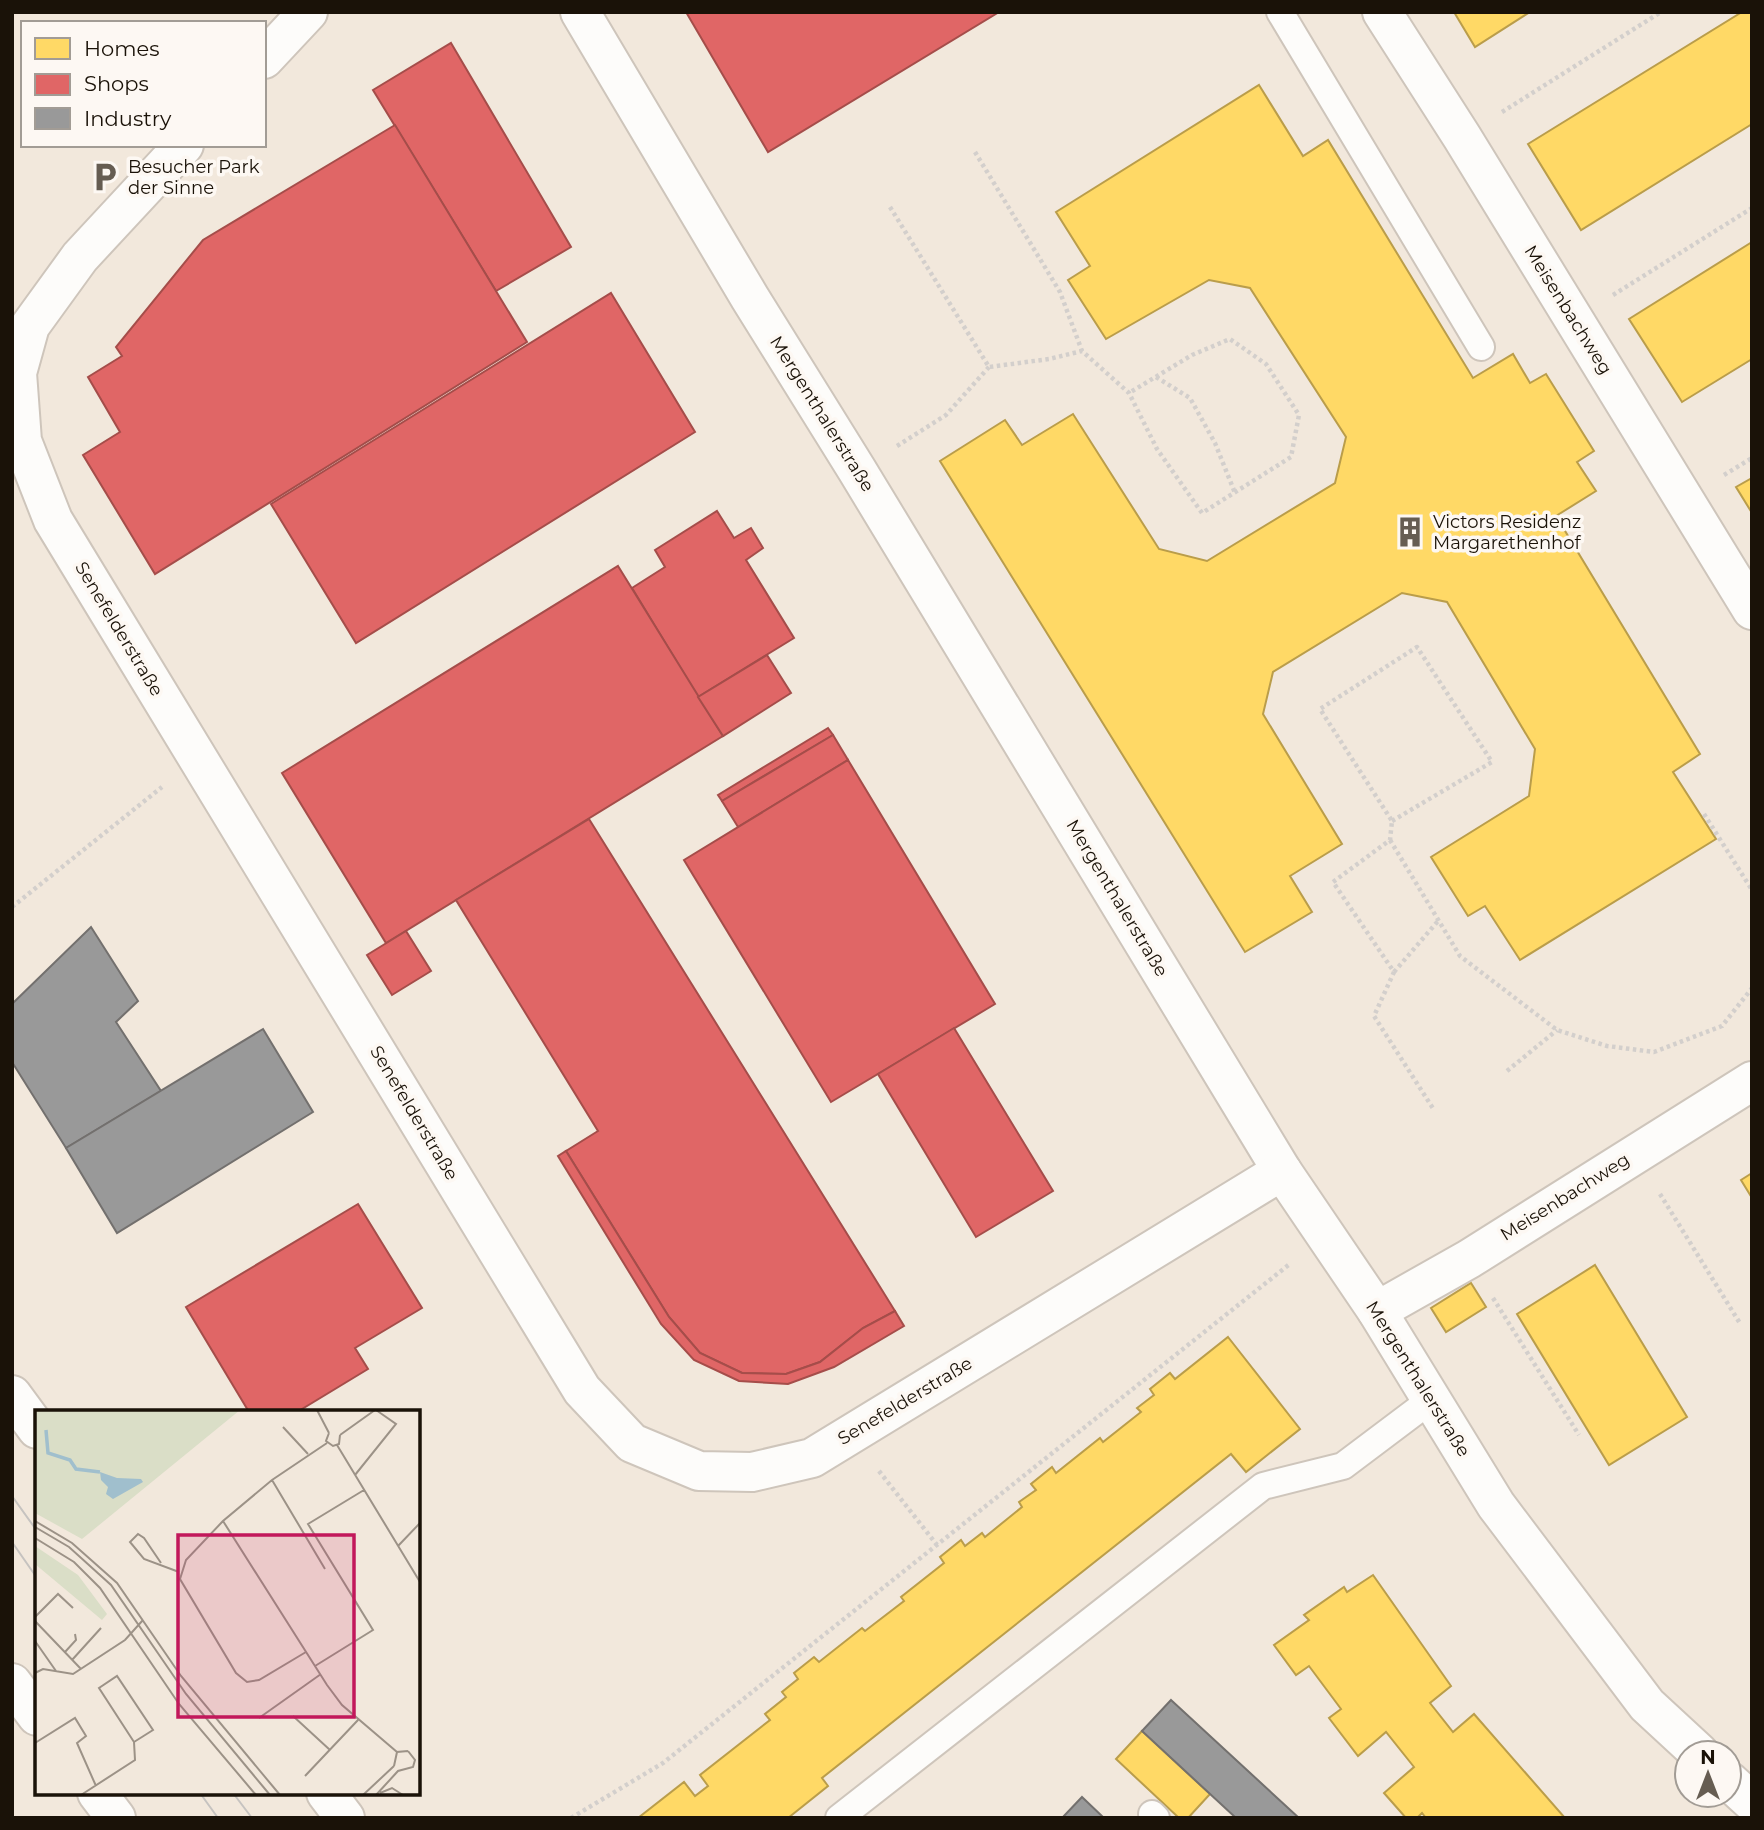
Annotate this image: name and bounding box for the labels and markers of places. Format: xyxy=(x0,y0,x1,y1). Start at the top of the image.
place label: Besucher Park der Sinne xyxy=(128,156,260,199)
parking icon: Besucher Park der Sinne xyxy=(88,160,122,194)
place label: Victors Residenz Margarethenhof xyxy=(1433,511,1582,554)
building icon: Victors Residenz Margarethenhof xyxy=(1393,515,1427,549)

